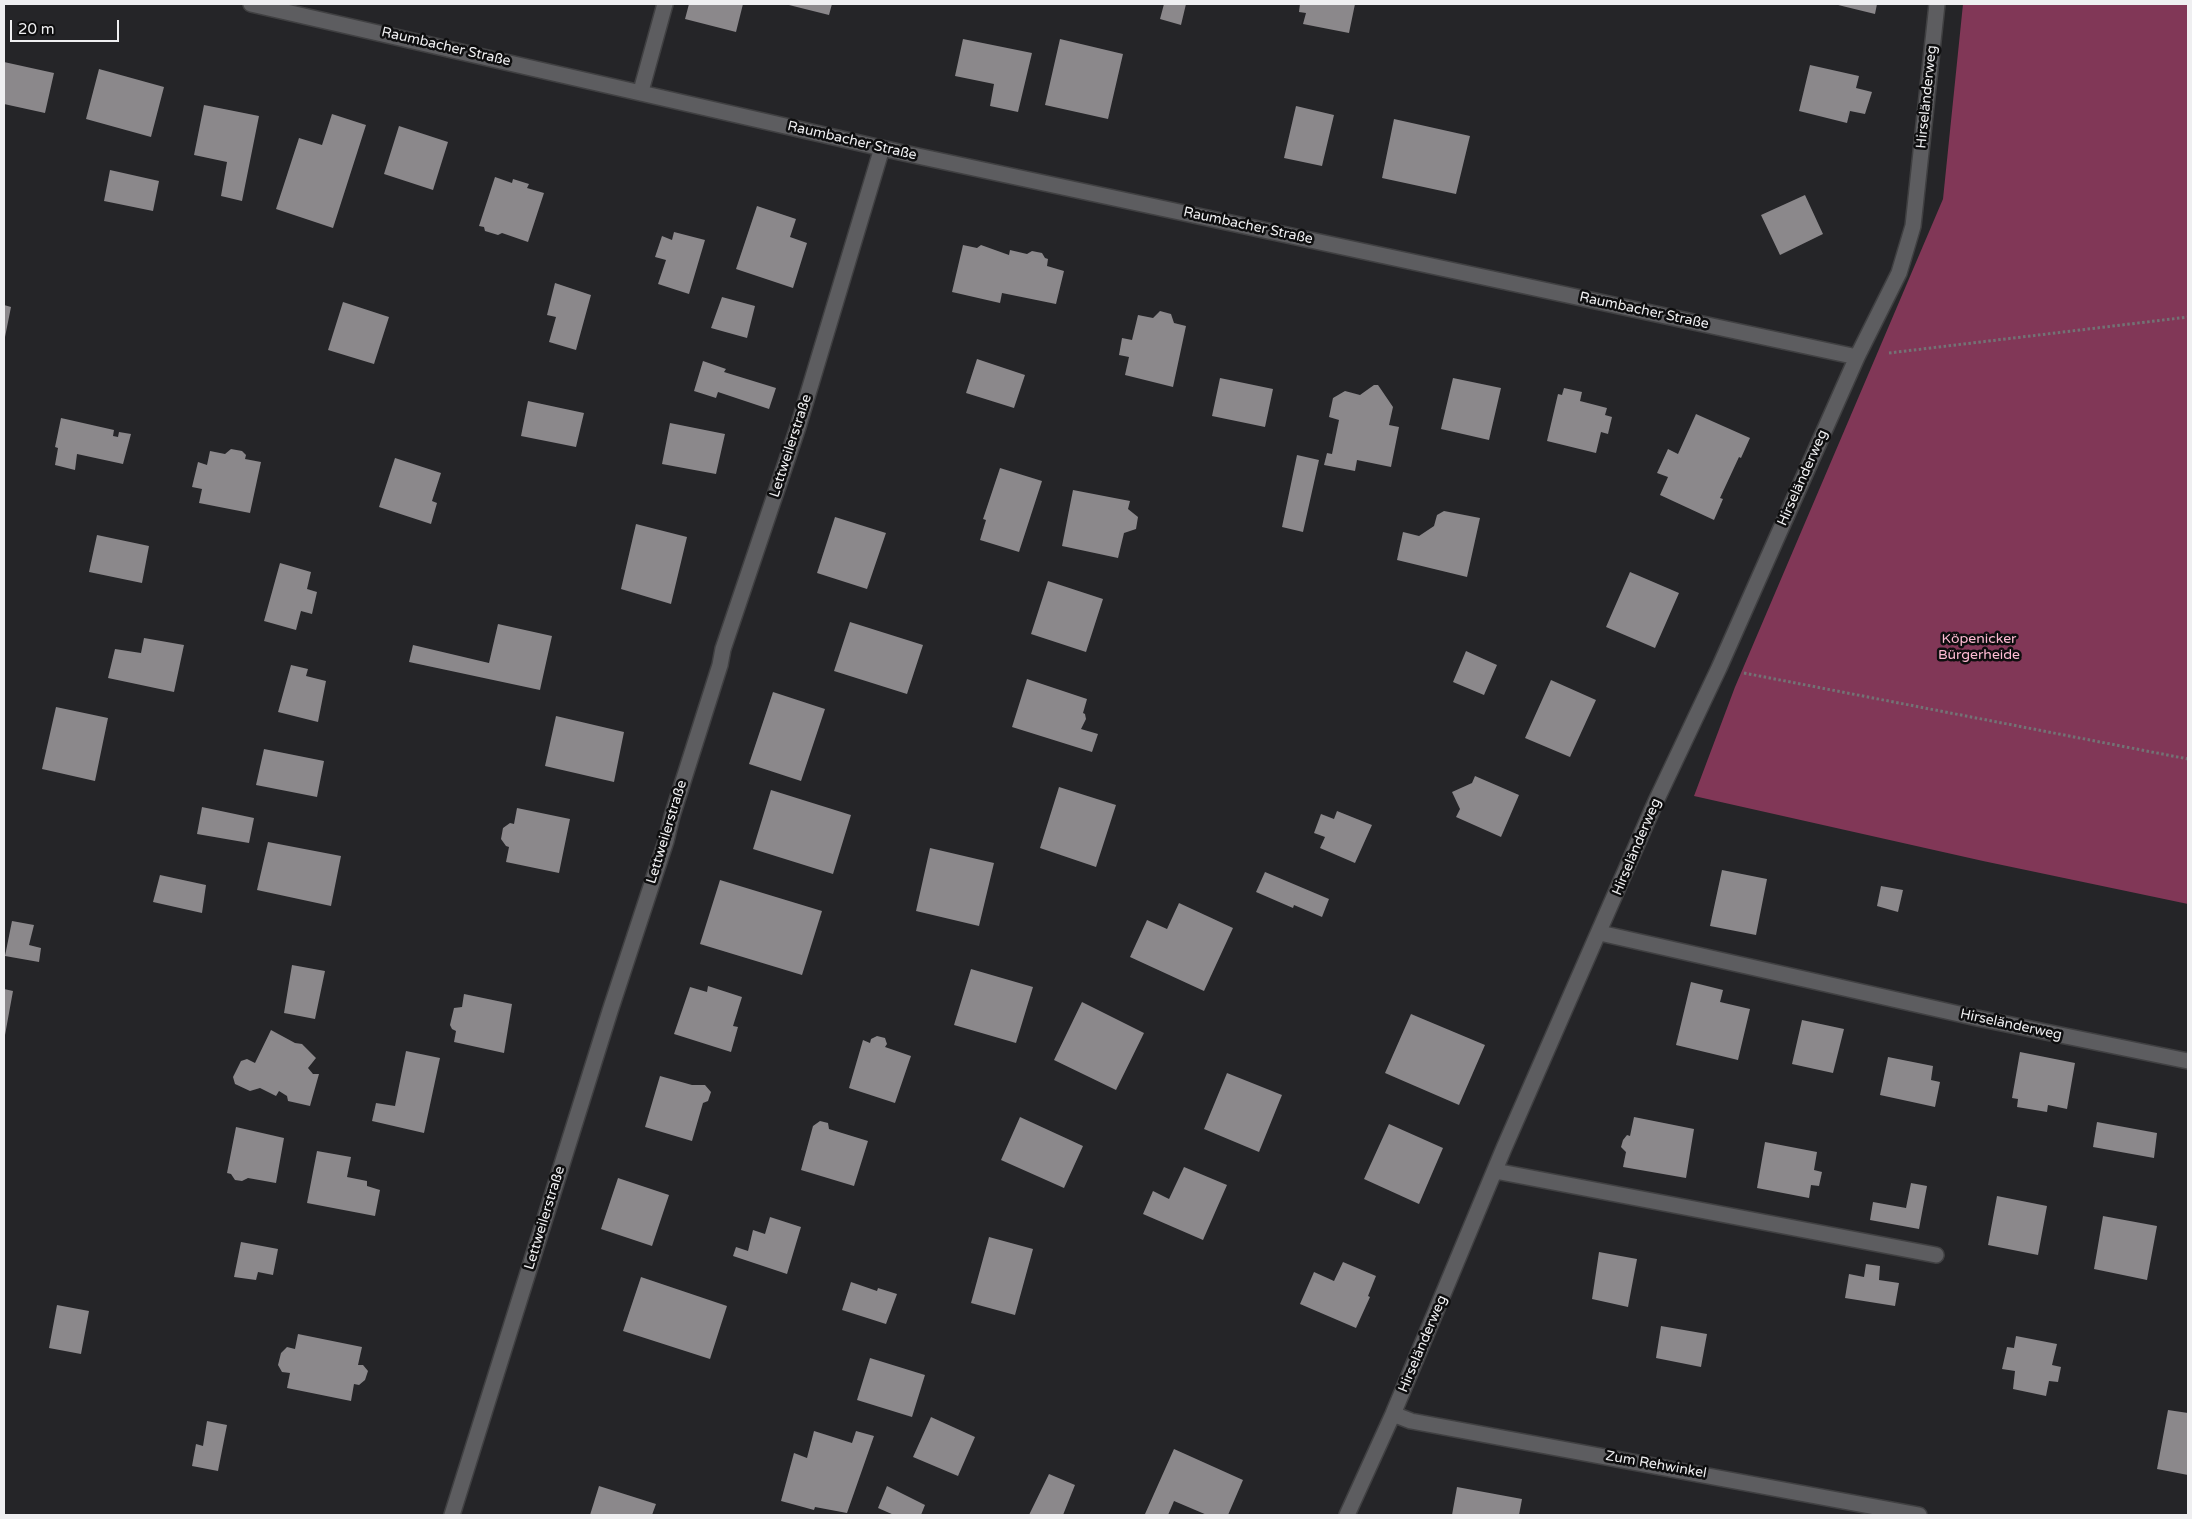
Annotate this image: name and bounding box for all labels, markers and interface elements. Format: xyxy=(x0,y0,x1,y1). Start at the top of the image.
scale bar xyxy=(12,10,121,42)
text: 20 m xyxy=(18,20,55,38)
street label: Raumbacher Straße xyxy=(380,24,512,70)
street label: Hirseländerweg xyxy=(1913,45,1941,149)
street label: Raumbacher Straße xyxy=(786,118,918,164)
street label: Raumbacher Straße xyxy=(1182,204,1314,248)
street label: Raumbacher Straße xyxy=(1578,289,1710,333)
street label: Lettweilerstraße xyxy=(766,392,816,500)
street label: Hirseländerweg xyxy=(1774,427,1832,529)
park label: Köpenicker Bürgerheide xyxy=(1938,631,2020,664)
street label: Lettweilerstraße xyxy=(643,778,691,886)
street label: Hirseländerweg xyxy=(1609,796,1665,898)
street label: Hirseländerweg xyxy=(1959,1006,2063,1044)
street label: Lettweilerstraße xyxy=(521,1164,569,1272)
street label: Hirseländerweg xyxy=(1395,1293,1451,1395)
street label: Zum Rehwinkel xyxy=(1604,1448,1708,1482)

